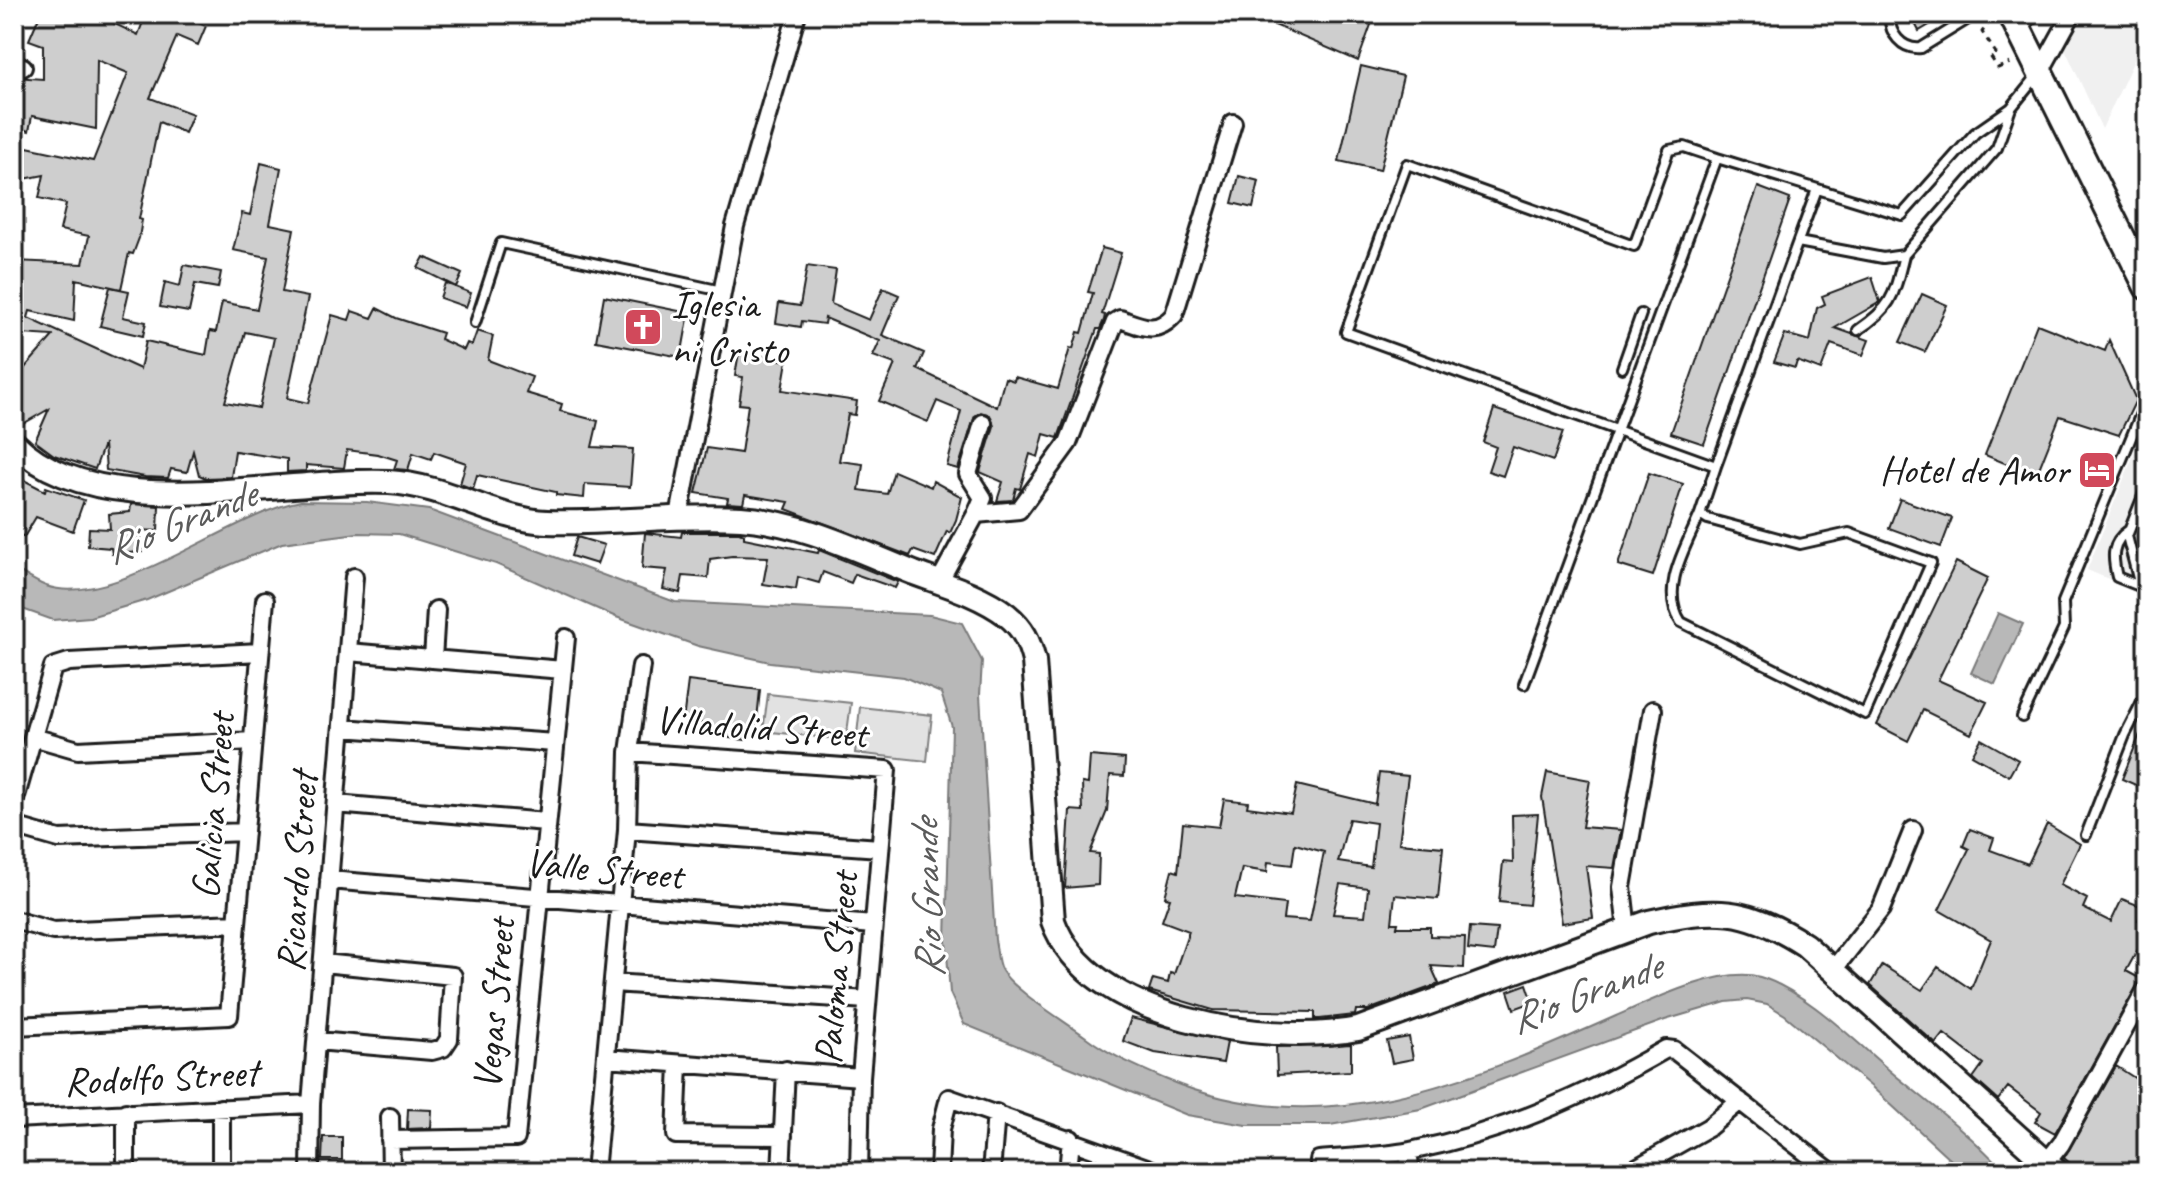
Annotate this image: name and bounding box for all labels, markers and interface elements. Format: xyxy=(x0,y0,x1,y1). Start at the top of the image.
place label: Iglesia ni Cristo xyxy=(671,279,790,375)
church icon: Iglesia ni Cristo xyxy=(622,306,664,348)
place label: Hotel de Amor xyxy=(1879,445,2072,495)
hotel icon: Hotel de Amor xyxy=(2076,449,2118,491)
water label: Rio Grande xyxy=(97,466,269,576)
street label: Villadolid Street xyxy=(653,695,872,760)
street label: Galicia Street xyxy=(180,707,246,901)
street label: Ricardo Street xyxy=(265,765,329,974)
water label: Rio Grande xyxy=(898,813,956,979)
street label: Valle Street xyxy=(523,837,688,901)
street label: Paloma Street xyxy=(803,866,870,1066)
street label: Vegas Street xyxy=(462,913,527,1091)
water label: Rio Grande xyxy=(1502,938,1674,1046)
street label: Rodolfo Street xyxy=(63,1047,265,1107)

